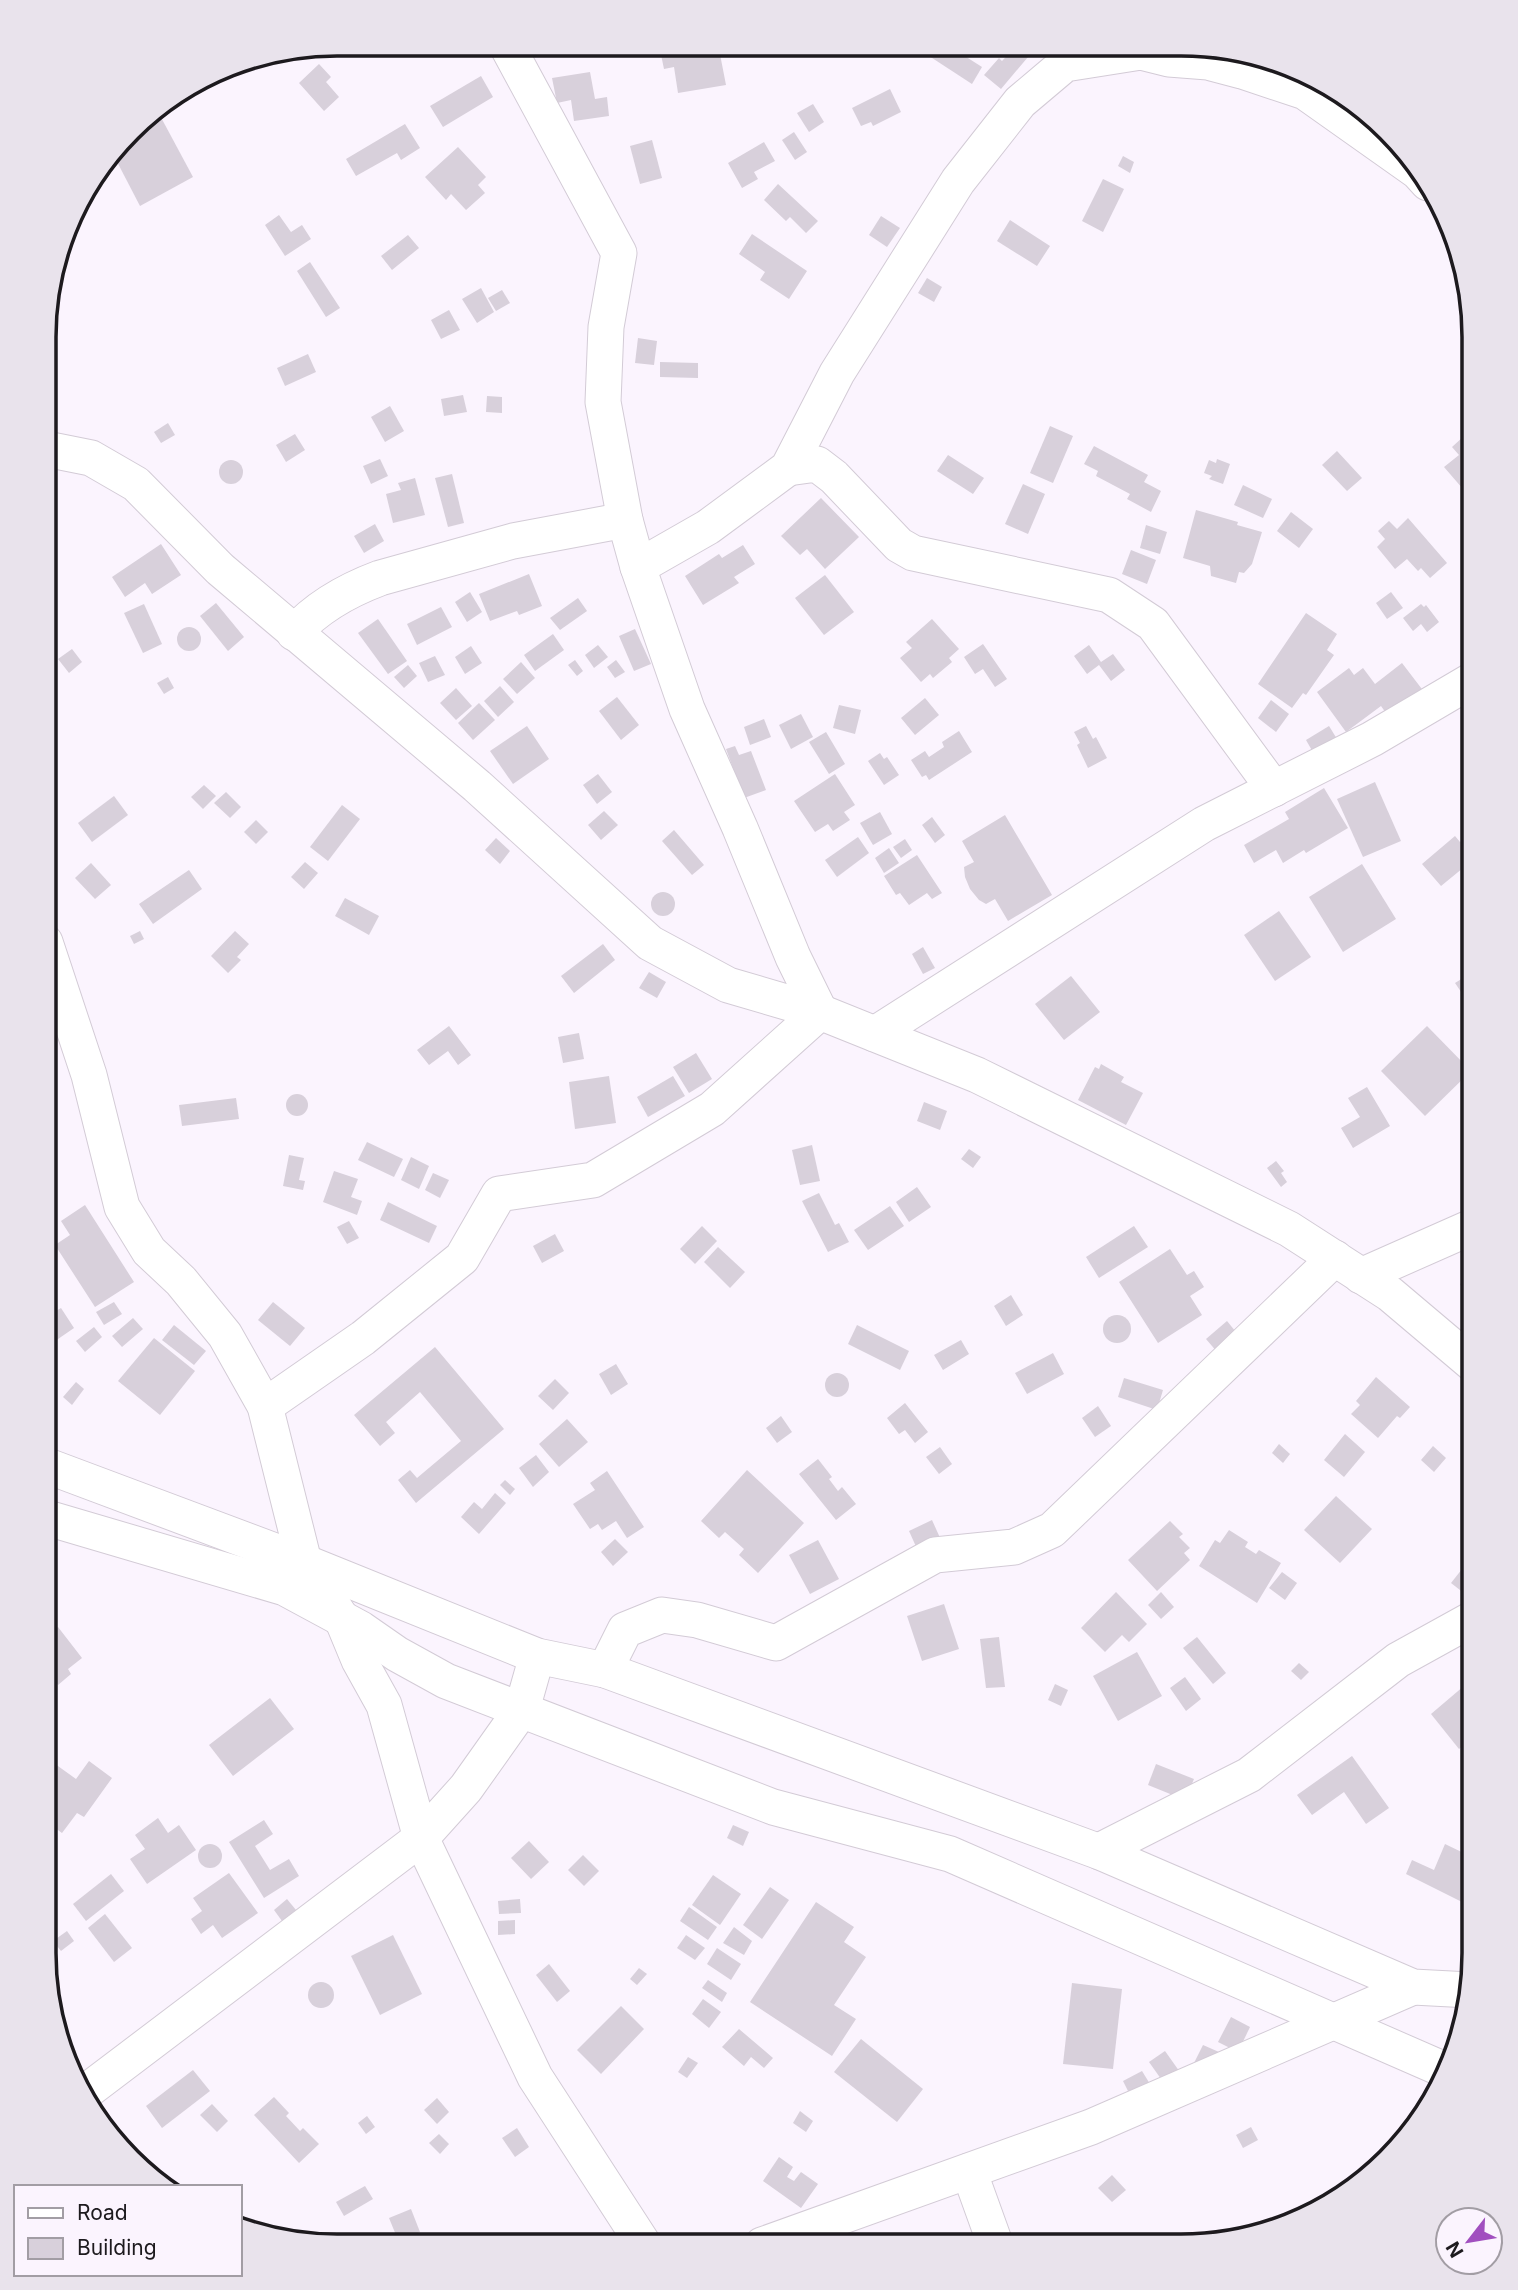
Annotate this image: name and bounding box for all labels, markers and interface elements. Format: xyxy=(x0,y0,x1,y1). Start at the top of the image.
legend xyxy=(14,2185,242,2276)
text: Road xyxy=(77,2200,128,2225)
north arrow xyxy=(1434,2206,1504,2276)
text: Building xyxy=(77,2235,157,2260)
text: N xyxy=(1441,2237,1468,2262)

